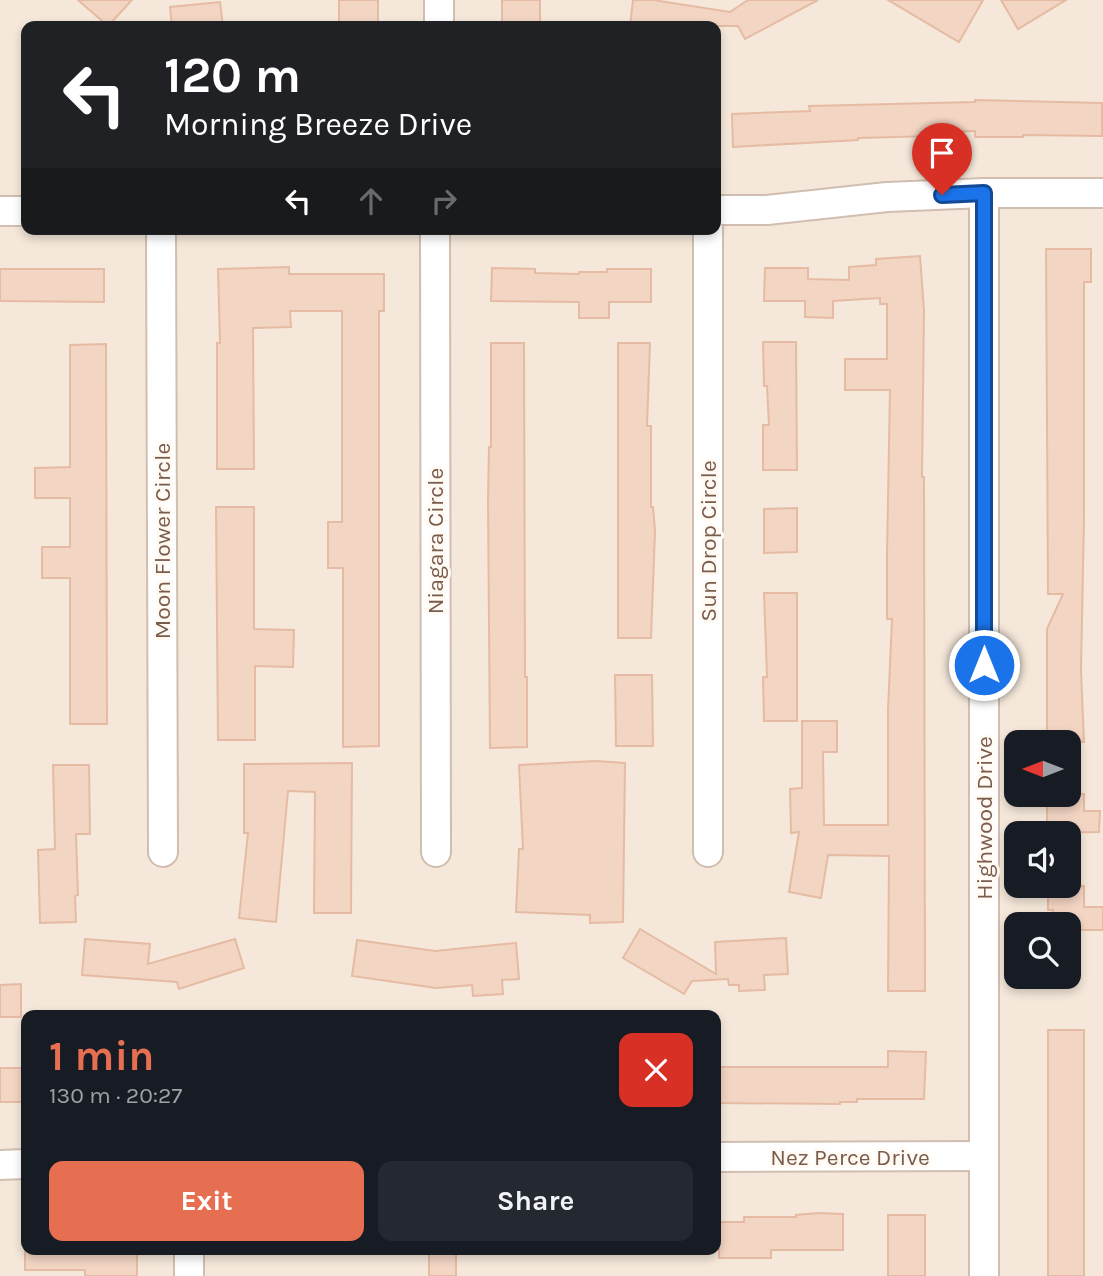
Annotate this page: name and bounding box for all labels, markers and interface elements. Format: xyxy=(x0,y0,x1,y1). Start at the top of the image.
text: 120 m xyxy=(164,47,301,104)
icon: left xyxy=(49,49,140,140)
text: Morning Breeze Drive xyxy=(164,106,472,143)
pin xyxy=(912,123,972,195)
icon: arrive xyxy=(923,134,961,172)
icon: left xyxy=(279,182,317,220)
icon: ahead xyxy=(352,182,390,220)
icon: right xyxy=(425,182,463,220)
street label: Moon Flower Circle xyxy=(149,443,176,639)
street label: Sun Drop Circle xyxy=(695,460,722,622)
street label: Niagara Circle xyxy=(422,468,449,614)
position arrow xyxy=(947,628,1021,702)
north arrow xyxy=(1004,730,1082,807)
map controls xyxy=(1004,730,1081,989)
street label: Highwood Drive xyxy=(971,736,998,900)
button: sound xyxy=(1004,821,1081,898)
button: search xyxy=(1004,912,1081,989)
text: 1 min xyxy=(49,1031,154,1081)
button: close xyxy=(619,1033,693,1107)
text: 130 m · 20:27 xyxy=(49,1082,182,1109)
street label: Nez Perce Drive xyxy=(770,1144,930,1171)
button: Exit xyxy=(49,1161,364,1241)
button: Share xyxy=(378,1161,693,1241)

